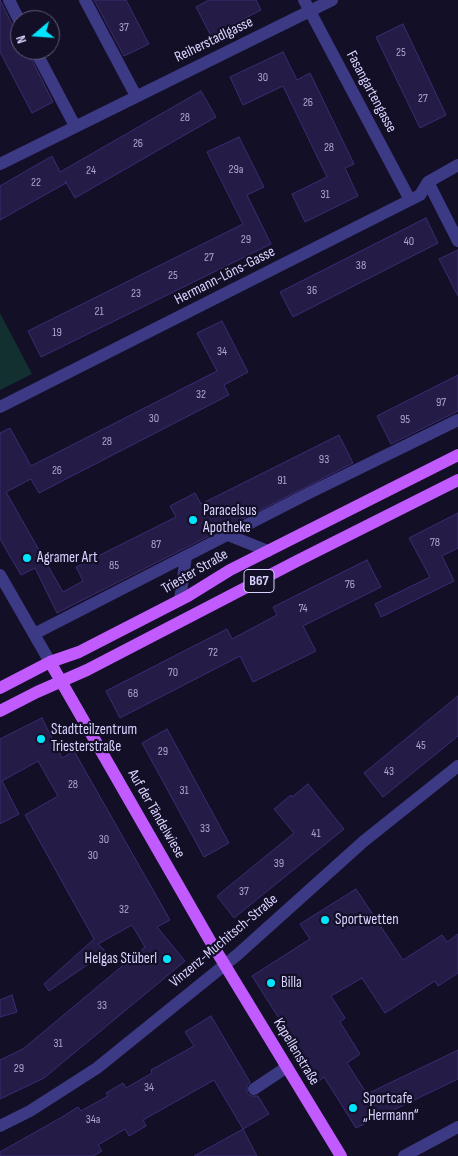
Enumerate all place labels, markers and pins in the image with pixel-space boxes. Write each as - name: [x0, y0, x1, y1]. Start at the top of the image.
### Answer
- place label: Paracelsus Apotheke: [203, 502, 257, 537]
- marker: Paracelsus Apotheke: [187, 514, 199, 526]
- place label: Agramer Art: [37, 549, 98, 567]
- marker: Agramer Art: [21, 552, 33, 564]
- place label: Stadtteilzentrum Triesterstraße: [51, 721, 137, 756]
- marker: Stadtteilzentrum Triesterstraße: [35, 733, 47, 745]
- place label: Sportwetten: [335, 911, 399, 929]
- marker: Sportwetten: [319, 914, 331, 926]
- place label: Helgas Stüberl: [85, 950, 157, 968]
- marker: Helgas Stüberl: [161, 953, 173, 965]
- place label: Billa: [281, 974, 302, 992]
- marker: Billa: [265, 977, 277, 989]
- place label: Sportcafe „Hermann“: [363, 1090, 419, 1125]
- marker: Sportcafe „Hermann“: [347, 1102, 359, 1114]

